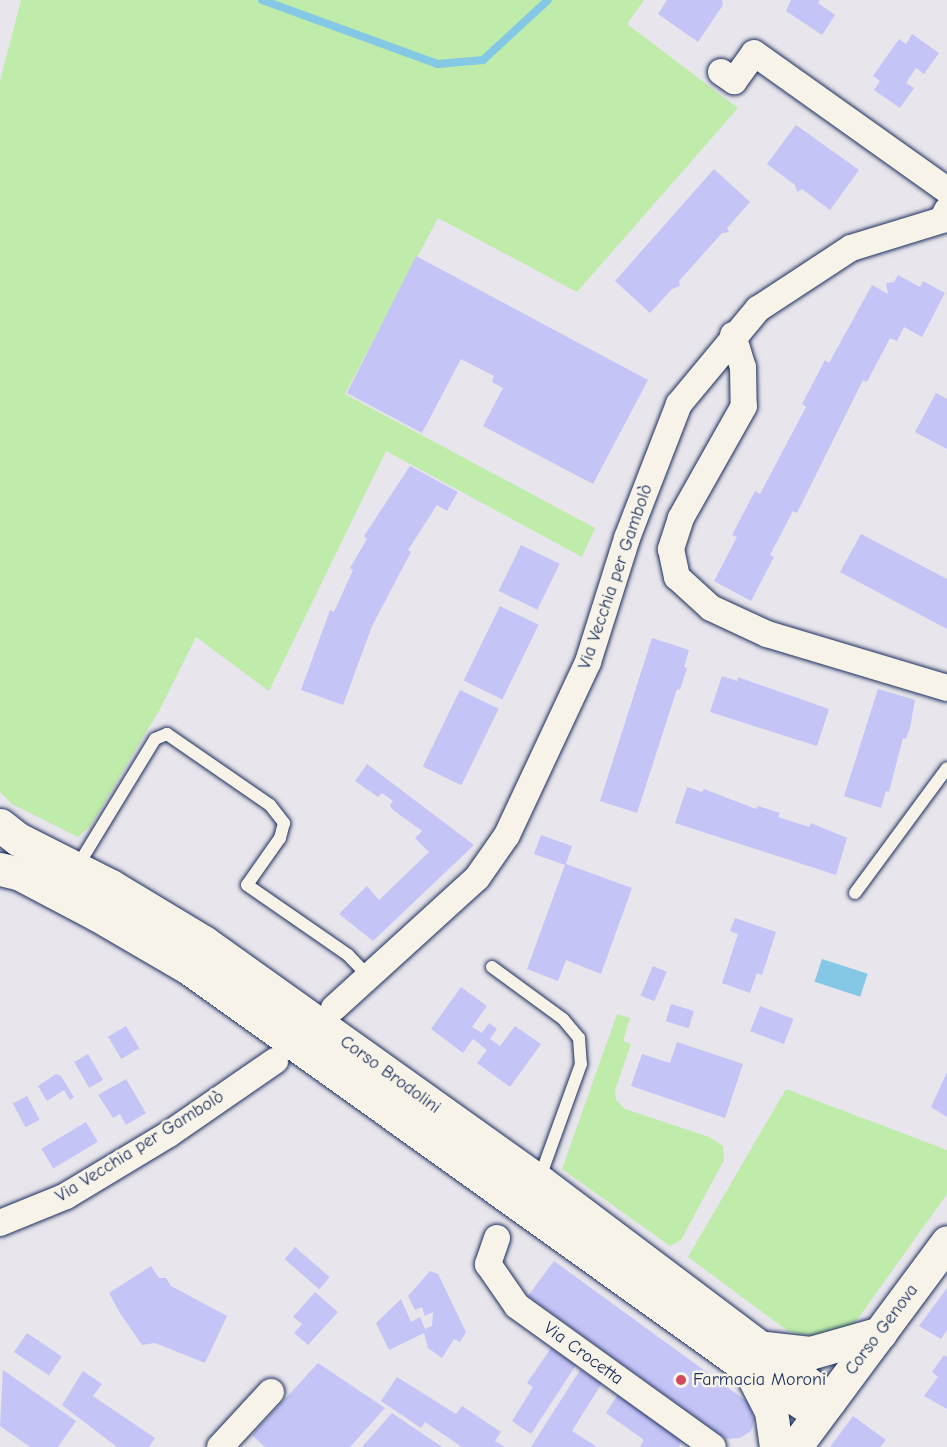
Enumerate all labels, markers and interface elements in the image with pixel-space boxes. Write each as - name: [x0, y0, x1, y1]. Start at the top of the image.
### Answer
- street label: Via Vecchia per Gambolò: [574, 482, 658, 672]
- street label: Corso Brodolini: [335, 1031, 445, 1119]
- street label: Via Vecchia per Gambolò: [52, 1086, 228, 1208]
- street label: Corso Genova: [841, 1280, 923, 1380]
- street label: Via Crocetta: [539, 1318, 627, 1390]
- place label: Farmacia Moroni: [693, 1369, 826, 1391]
- marker: Farmacia Moroni: [674, 1373, 688, 1387]

